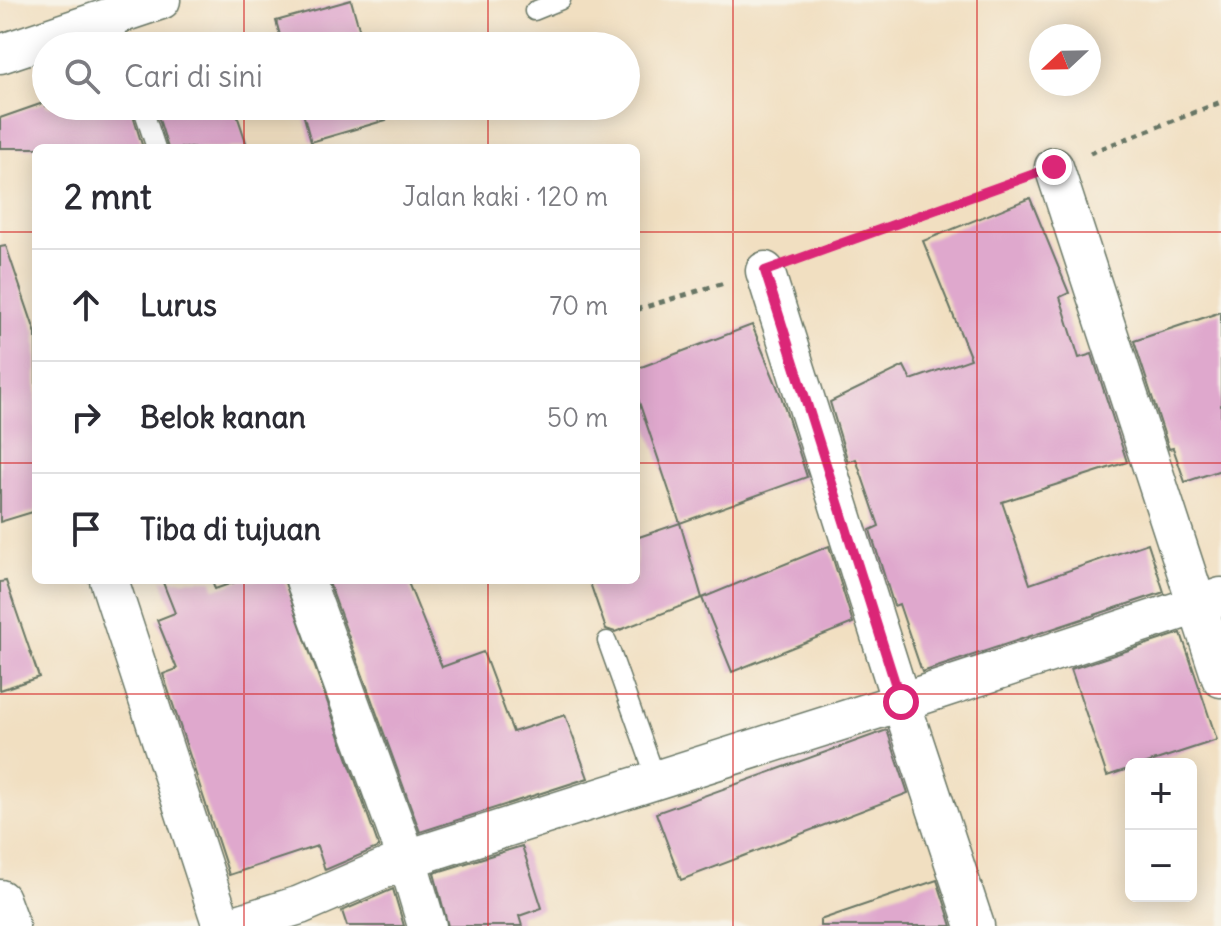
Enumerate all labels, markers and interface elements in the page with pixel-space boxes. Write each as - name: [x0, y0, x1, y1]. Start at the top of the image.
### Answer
- north arrow: [1029, 24, 1101, 96]
- search box: [32, 32, 640, 120]
- icon: search: [60, 54, 104, 98]
- text: Cari di sini: [124, 57, 263, 95]
- route end: [1036, 149, 1072, 185]
- text: 2 mnt: [64, 175, 151, 218]
- text: Jalan kaki · 120 m: [402, 180, 608, 213]
- icon: ahead: [64, 283, 108, 327]
- text: Lurus: [140, 286, 217, 324]
- text: 70 m: [549, 289, 608, 322]
- icon: right: [64, 395, 108, 439]
- text: Belok kanan: [140, 398, 306, 436]
- text: 50 m: [547, 401, 608, 434]
- icon: arrive: [64, 507, 108, 551]
- text: Tiba di tujuan: [140, 510, 321, 548]
- route start: [883, 684, 919, 720]
- map controls: [1125, 758, 1197, 902]
- button: +: [1125, 758, 1197, 830]
- button: −: [1125, 830, 1197, 902]

